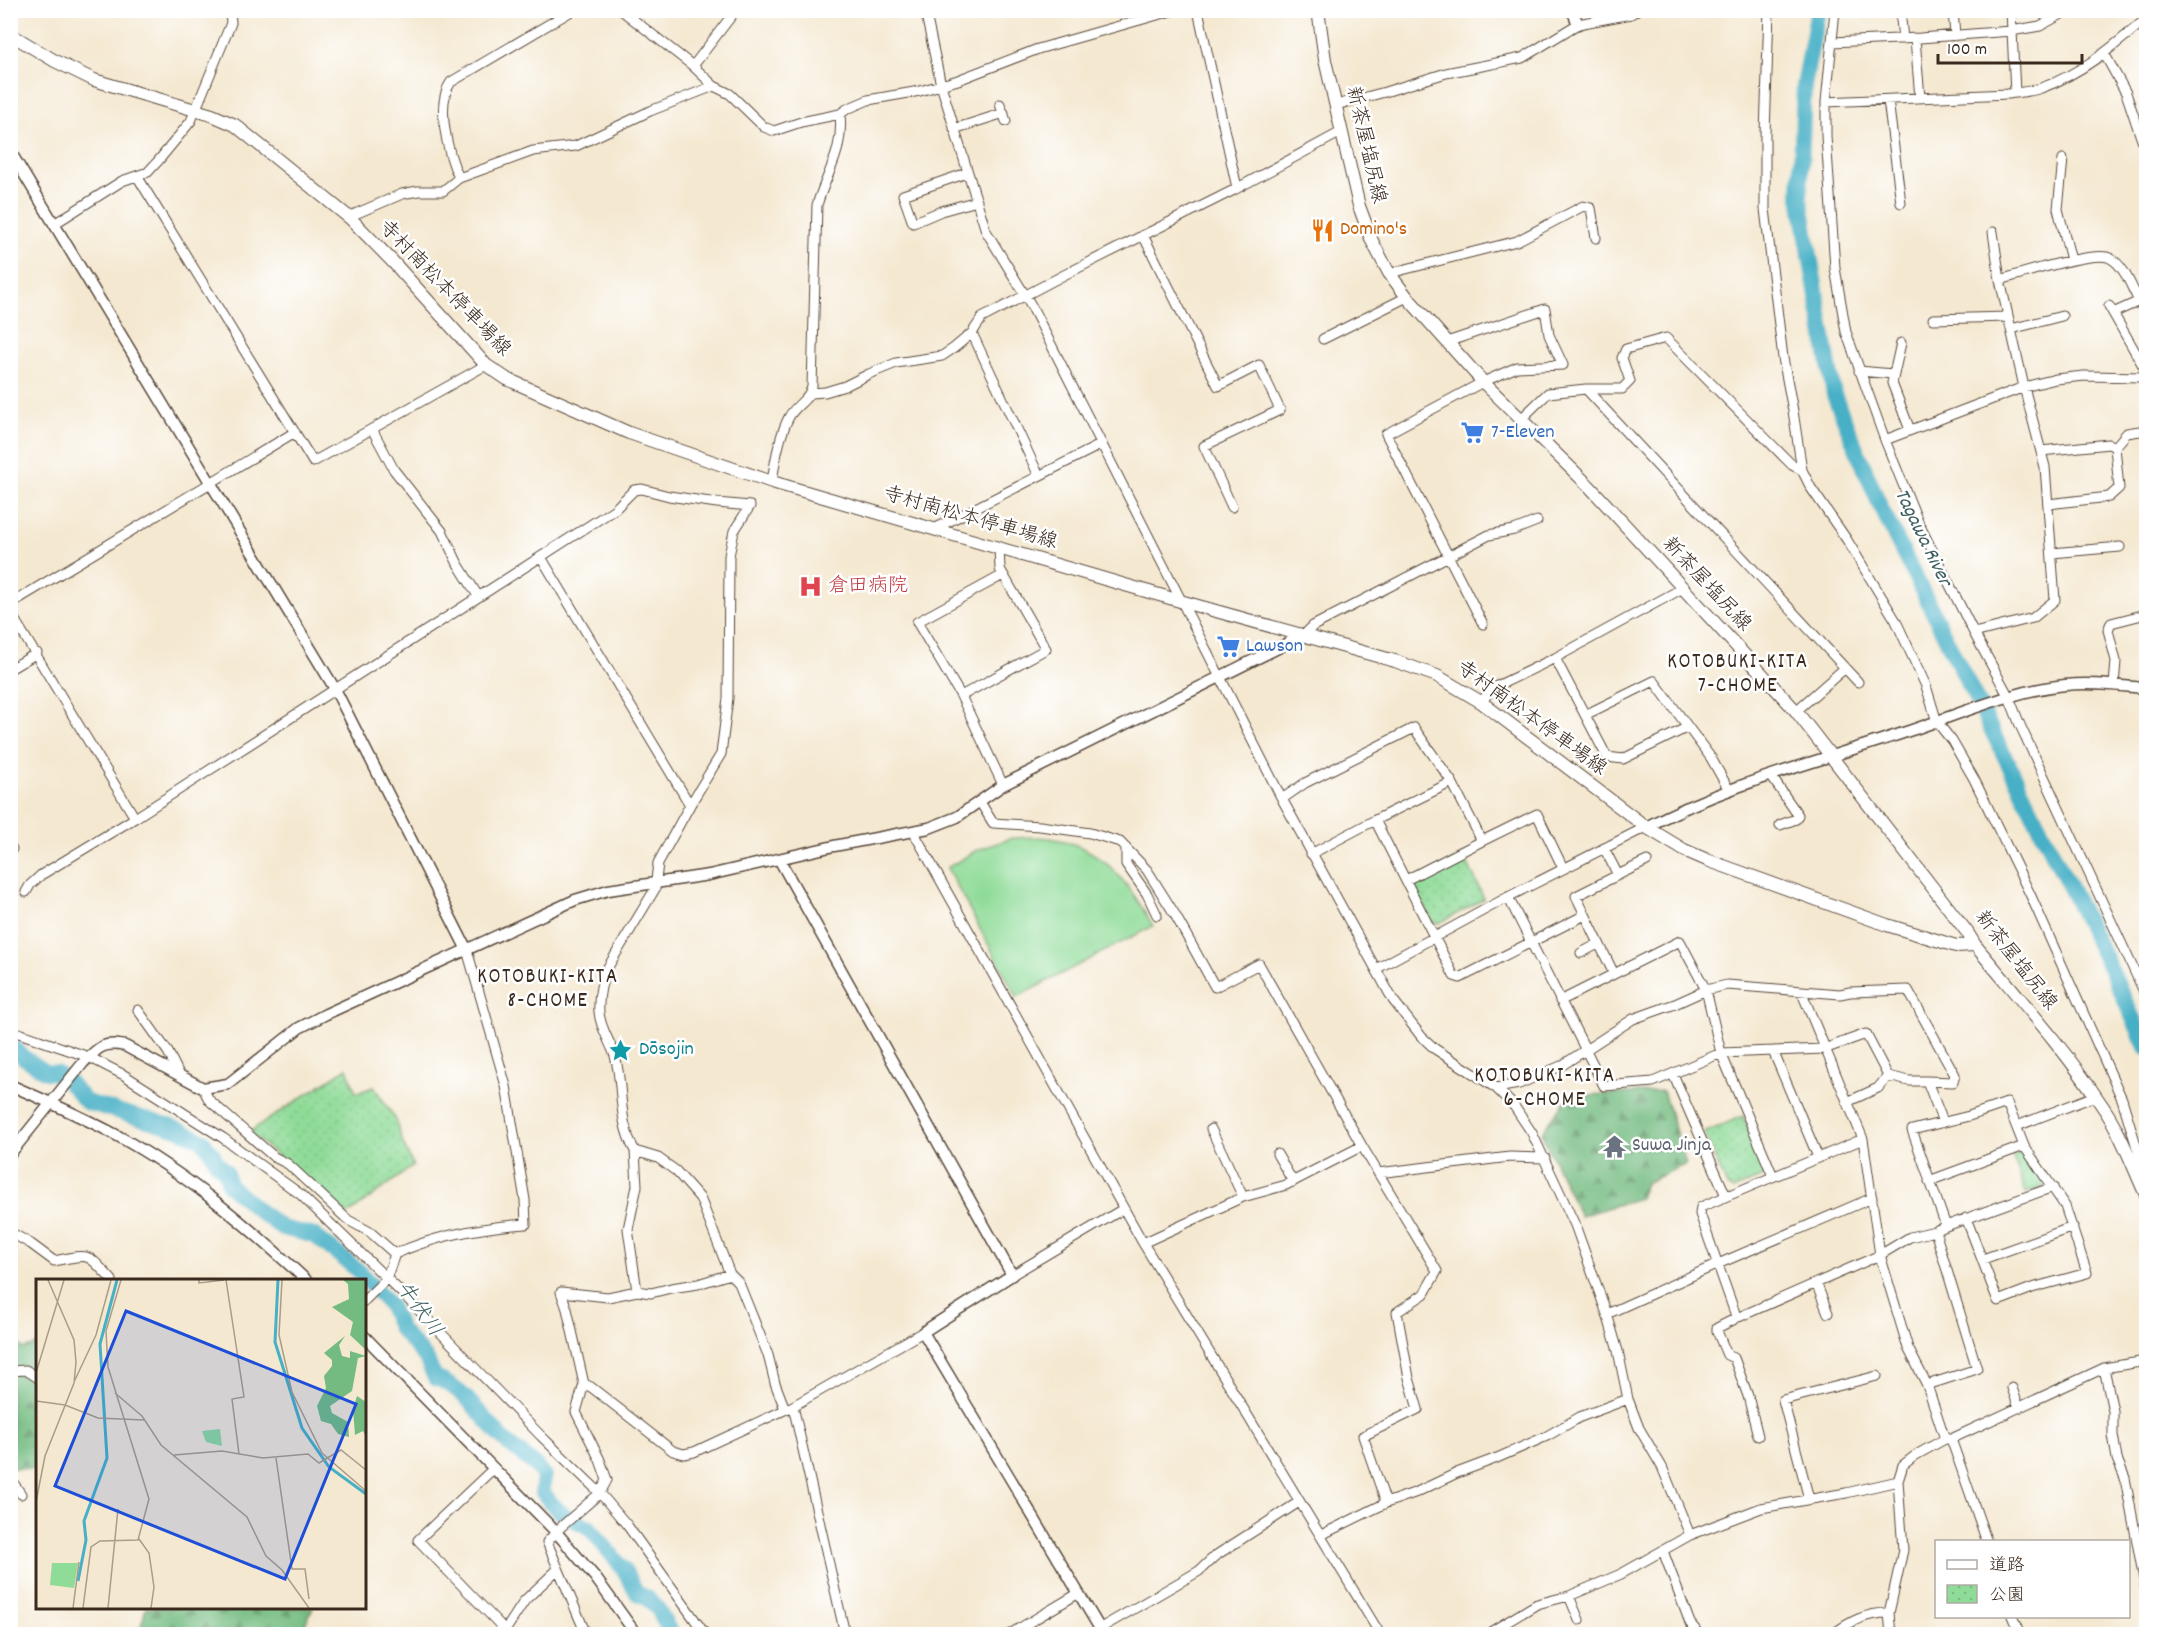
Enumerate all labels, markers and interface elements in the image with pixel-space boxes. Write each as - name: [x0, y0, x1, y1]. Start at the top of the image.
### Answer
- scale bar: [1938, 27, 2082, 65]
- text: 100 m: [1947, 38, 1987, 63]
- street label: 新茶屋塩尻線: [1338, 83, 1392, 207]
- street label: 寺村南松本停車場線: [371, 215, 517, 363]
- place label: Domino's: [1340, 216, 1407, 244]
- restaurant icon: Domino's: [1309, 217, 1335, 243]
- place label: 7-Eleven: [1491, 419, 1555, 447]
- supermarket icon: 7-Eleven: [1460, 420, 1486, 446]
- street label: 寺村南松本停車場線: [880, 481, 1060, 557]
- water label: Tagawa River: [1885, 484, 1960, 594]
- street label: 新茶屋塩尻線: [1655, 532, 1757, 638]
- place label: 倉田病院: [828, 573, 908, 601]
- hospital icon: 倉田病院: [797, 574, 823, 600]
- place label: Lawson: [1246, 633, 1303, 661]
- supermarket icon: Lawson: [1215, 634, 1241, 660]
- district label: KOTOBUKI-KITA 7-CHOME: [1667, 648, 1809, 702]
- street label: 寺村南松本停車場線: [1450, 655, 1612, 783]
- street label: 新茶屋塩尻線: [1967, 905, 2063, 1017]
- district label: KOTOBUKI-KITA 8-CHOME: [477, 963, 619, 1017]
- place label: Dōsojin: [639, 1036, 694, 1064]
- place icon: Dōsojin: [608, 1037, 634, 1063]
- district label: KOTOBUKI-KITA 6-CHOME: [1474, 1062, 1616, 1116]
- place label: Suwa Jinja: [1632, 1132, 1712, 1160]
- temple icon: Suwa Jinja: [1601, 1133, 1627, 1159]
- water label: 牛伏川: [387, 1276, 449, 1344]
- inset map: [36, 1279, 366, 1609]
- legend: [1935, 1540, 2130, 1618]
- text: 道路: [1989, 1554, 2025, 1579]
- text: 公園: [1989, 1584, 2025, 1609]

